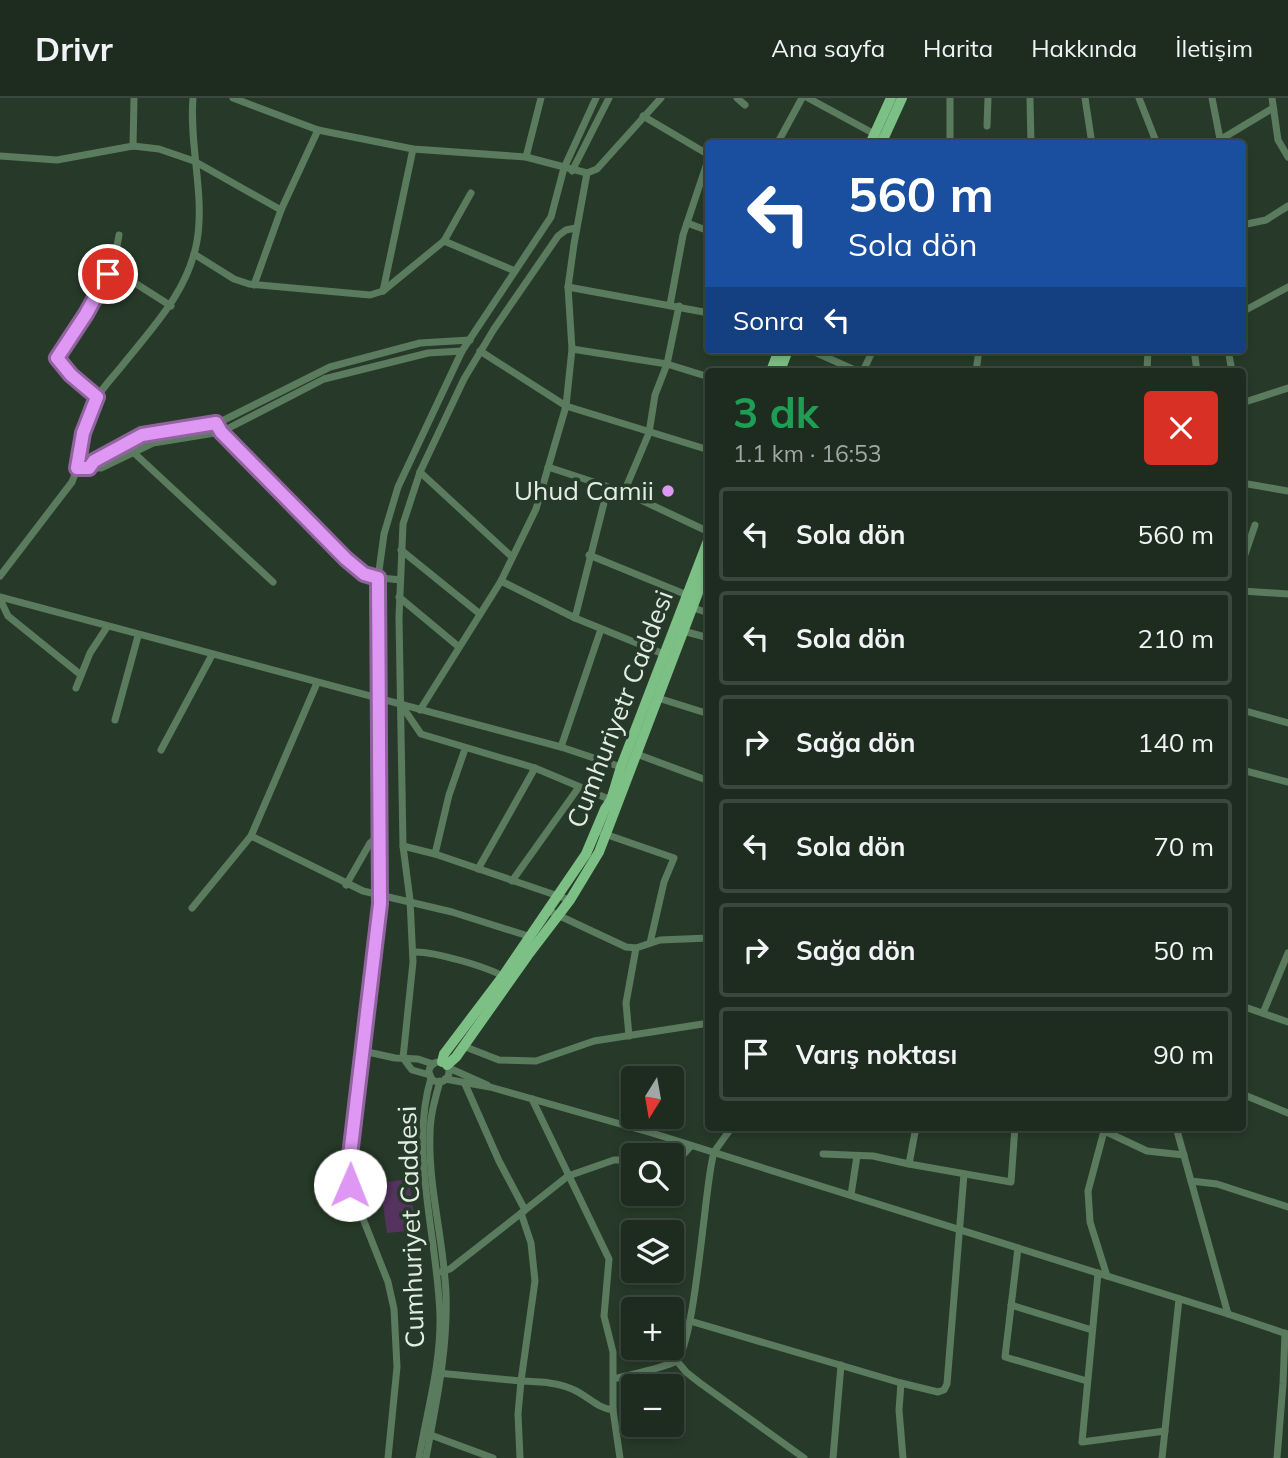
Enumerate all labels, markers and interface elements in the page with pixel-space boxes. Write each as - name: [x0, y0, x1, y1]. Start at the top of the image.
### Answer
- text: Drivr: [35, 28, 113, 69]
- text: Ana sayfa: [771, 33, 885, 63]
- text: Harita: [923, 33, 993, 63]
- text: Hakkında: [1031, 33, 1137, 63]
- text: İletişim: [1175, 33, 1253, 63]
- text: 560 m: [848, 163, 994, 224]
- icon: left: [733, 168, 824, 259]
- text: Sola dön: [848, 224, 978, 264]
- pin: [78, 244, 138, 304]
- icon: arrive: [89, 255, 127, 293]
- icon: left: [818, 301, 856, 339]
- text: Sonra: [733, 304, 804, 337]
- text: 3 dk: [733, 386, 819, 439]
- button: close: [1144, 391, 1218, 465]
- text: 1.1 km · 16:53: [733, 439, 882, 468]
- place label: Uhud Camii: [514, 474, 654, 507]
- marker: Uhud Camii: [660, 483, 676, 499]
- icon: left: [737, 515, 775, 553]
- text: Sola dön: [796, 518, 905, 551]
- text: 560 m: [1138, 518, 1214, 551]
- street label: Cumhuriyetr Caddesi: [559, 585, 680, 832]
- icon: left: [737, 619, 775, 657]
- text: Sola dön: [796, 622, 905, 655]
- text: 210 m: [1138, 622, 1214, 655]
- icon: right: [737, 723, 775, 761]
- text: Sağa dön: [796, 726, 916, 759]
- text: 140 m: [1138, 726, 1214, 759]
- icon: left: [737, 827, 775, 865]
- text: Sola dön: [796, 830, 905, 863]
- text: 70 m: [1153, 830, 1214, 863]
- icon: right: [737, 931, 775, 969]
- text: Sağa dön: [796, 934, 916, 967]
- text: 50 m: [1153, 934, 1214, 967]
- icon: arrive: [737, 1035, 775, 1073]
- text: Varış noktası: [796, 1038, 957, 1071]
- text: 90 m: [1153, 1038, 1214, 1071]
- north arrow: [621, 1066, 684, 1129]
- map controls: [621, 1066, 684, 1437]
- street label: Cumhuriyet Caddesi: [390, 1105, 431, 1349]
- button: search: [621, 1143, 684, 1206]
- position arrow: [313, 1148, 387, 1222]
- button: layers: [621, 1220, 684, 1283]
- button: +: [621, 1297, 684, 1360]
- button: −: [621, 1374, 684, 1437]

